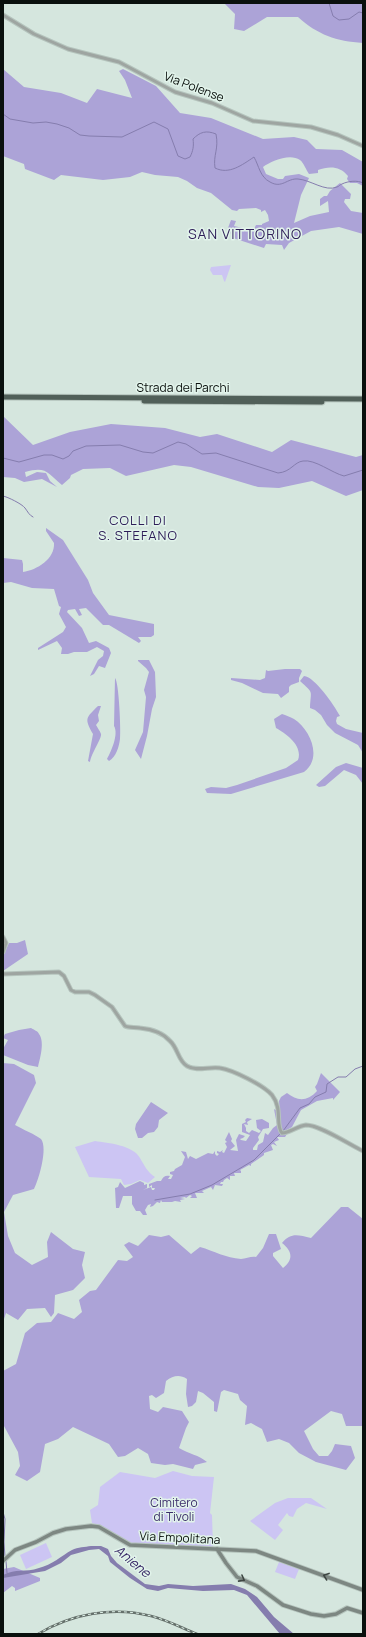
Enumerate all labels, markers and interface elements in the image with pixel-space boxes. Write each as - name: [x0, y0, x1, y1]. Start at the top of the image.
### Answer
- street label: Via Polense: [162, 67, 227, 106]
- district label: SAN VITTORINO: [188, 224, 302, 243]
- street label: Strada dei Parchi: [137, 379, 229, 396]
- district label: COLLI DI S. STEFANO: [98, 511, 178, 544]
- park label: Cimitero di Tivoli: [150, 1494, 198, 1525]
- street label: Via Empolitana: [139, 1527, 221, 1548]
- water label: Aniene: [111, 1541, 156, 1582]
- one-way arrow: [323, 1573, 330, 1581]
- one-way arrow: [238, 1574, 245, 1581]

